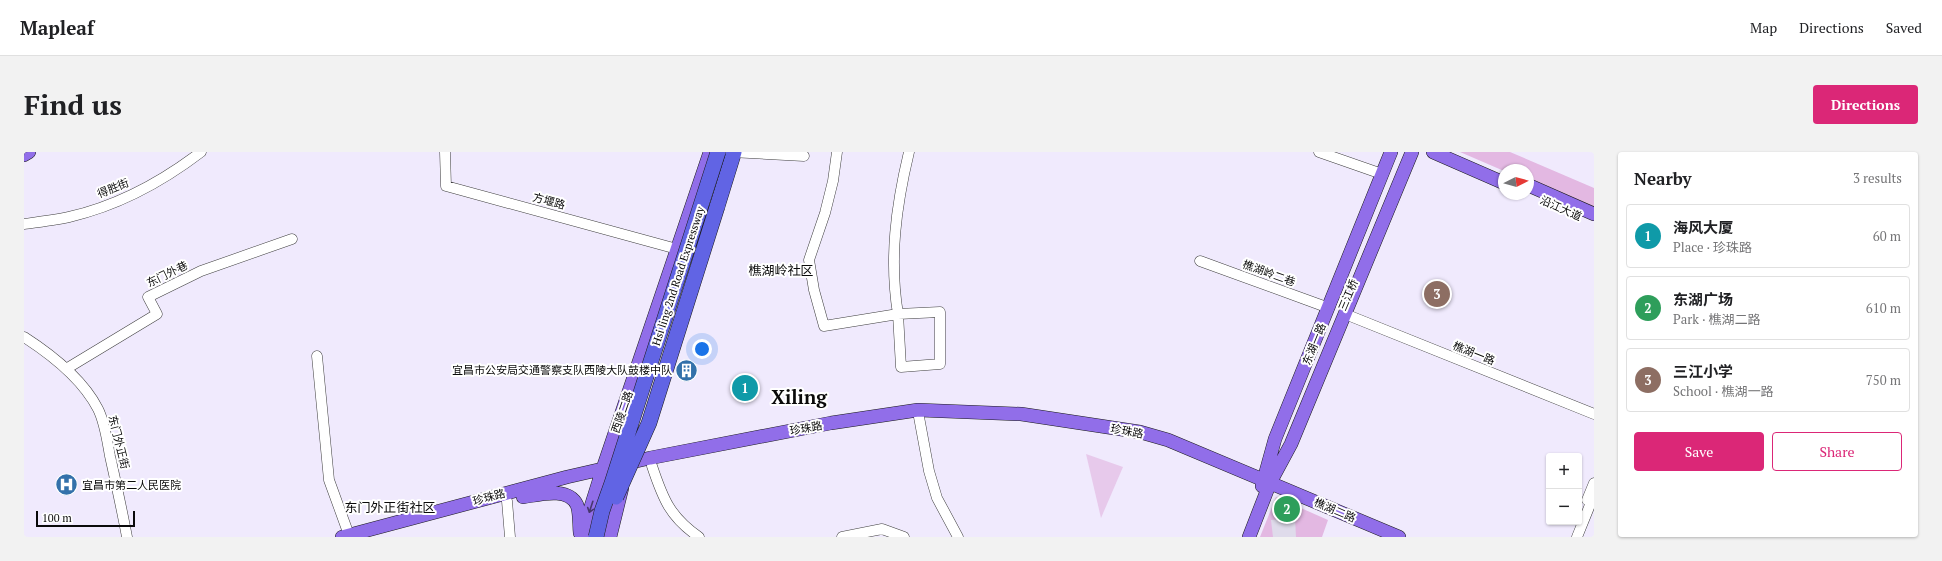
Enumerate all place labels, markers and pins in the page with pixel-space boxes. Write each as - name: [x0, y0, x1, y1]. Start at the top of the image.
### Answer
- pin: 3: [1424, 279, 1450, 309]
- building icon: 宜昌市公安局交通警察支队西陵大队鼓楼中队: [674, 357, 700, 383]
- place label: 宜昌市公安局交通警察支队西陵大队鼓楼中队: [452, 363, 672, 377]
- pin: 1: [732, 373, 758, 403]
- hospital icon: 宜昌市第二人民医院: [53, 472, 79, 498]
- place label: 宜昌市第二人民医院: [82, 478, 181, 492]
- pin: 2: [1274, 494, 1300, 524]

